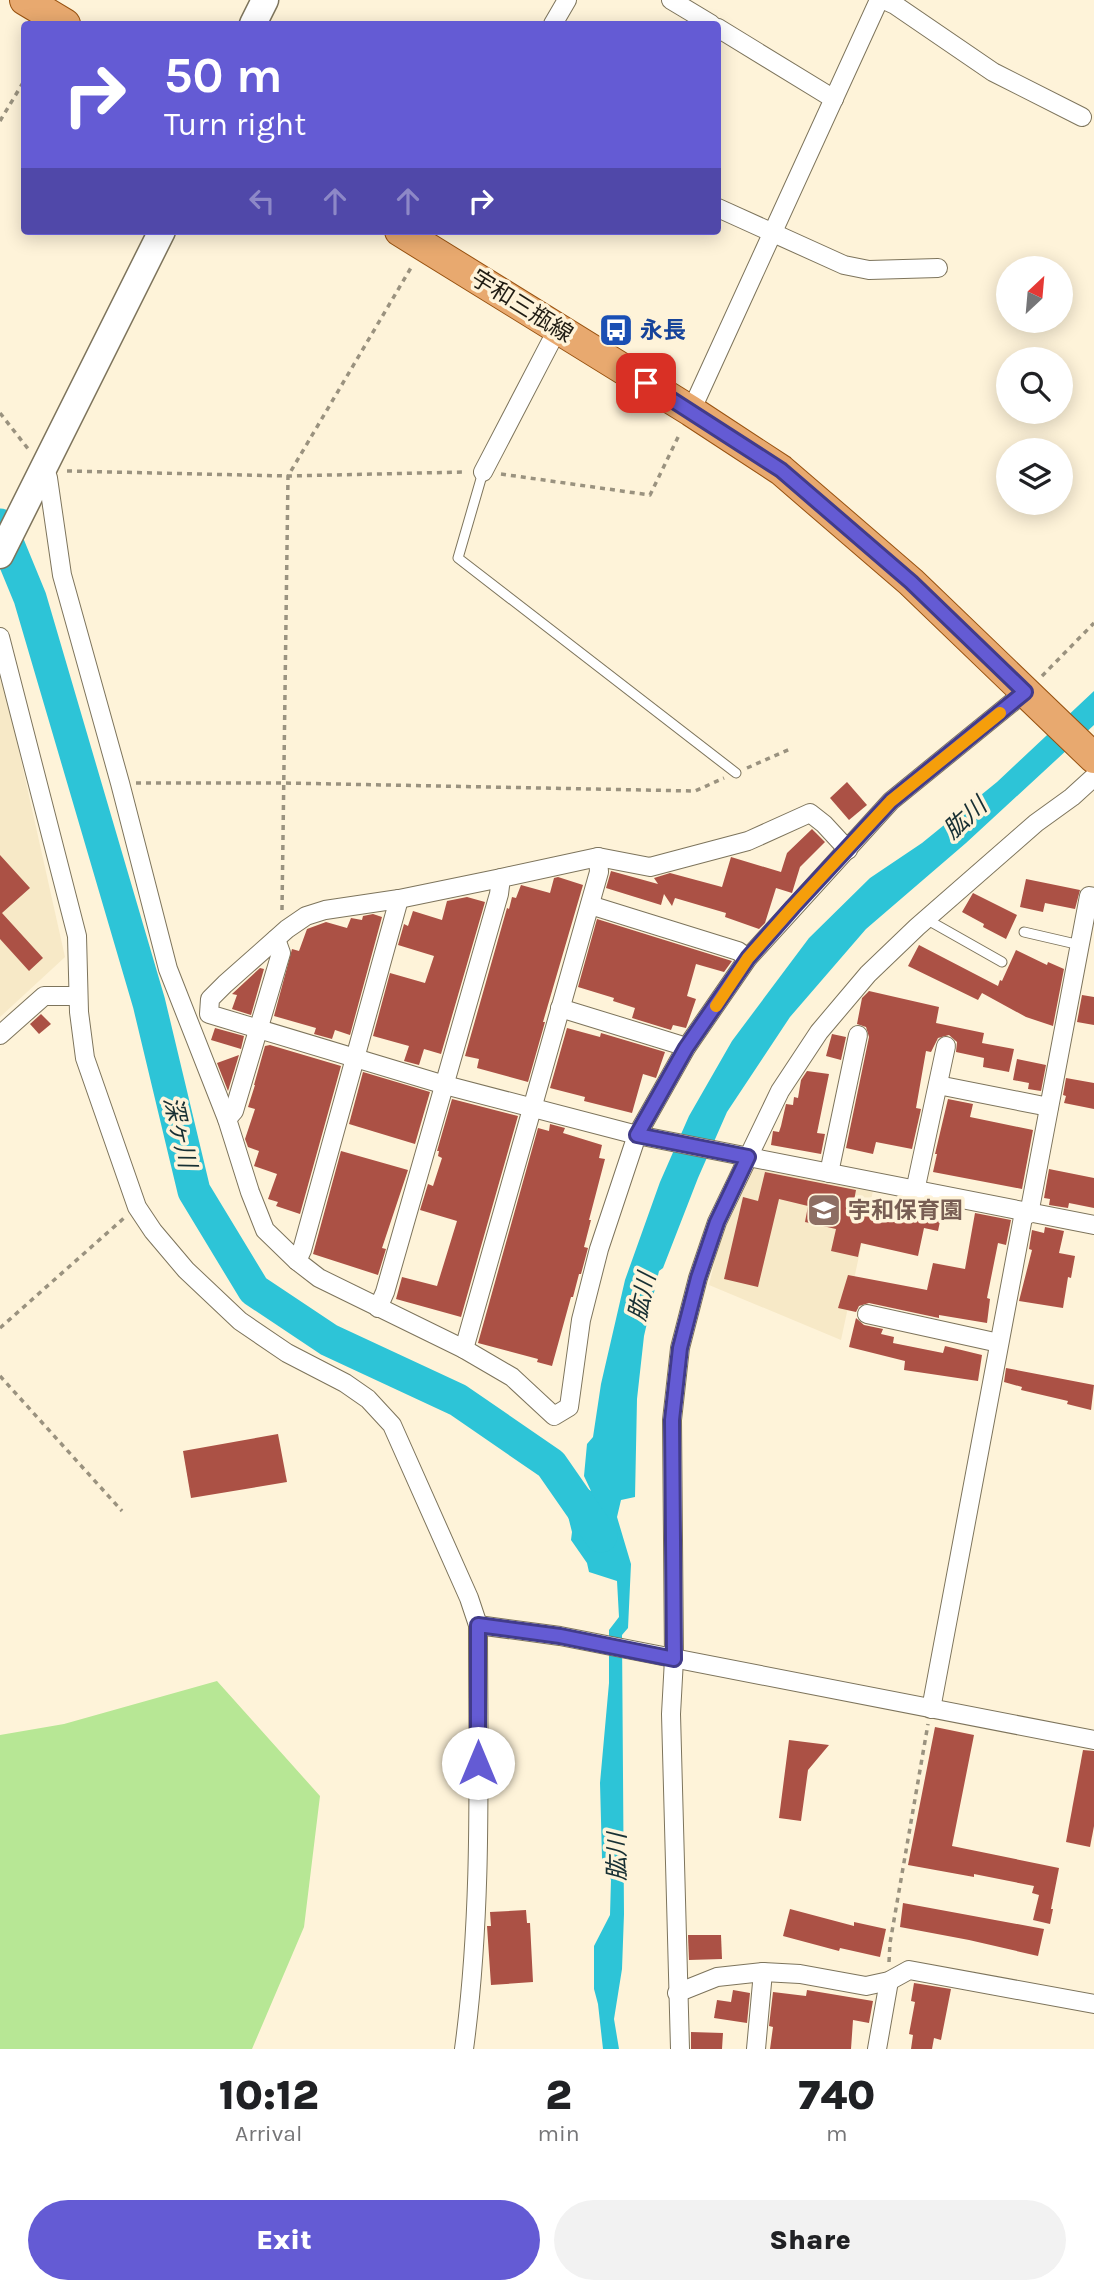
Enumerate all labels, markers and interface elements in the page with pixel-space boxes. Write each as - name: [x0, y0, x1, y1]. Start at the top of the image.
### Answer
- text: 50 m: [164, 47, 282, 104]
- icon: right: [49, 49, 140, 140]
- text: Turn right: [164, 106, 306, 143]
- icon: left: [243, 182, 281, 220]
- icon: ahead: [316, 182, 354, 220]
- icon: ahead: [389, 182, 427, 220]
- icon: right: [462, 182, 500, 220]
- north arrow: [996, 256, 1073, 332]
- map controls: [996, 256, 1073, 515]
- street label: 宇和三瓶線: [466, 264, 578, 348]
- bus stop icon: 永長: [597, 311, 635, 349]
- place label: 永長: [640, 317, 686, 344]
- button: search: [996, 347, 1073, 424]
- pin: [616, 353, 676, 413]
- icon: arrive: [627, 364, 665, 402]
- button: layers: [996, 438, 1073, 515]
- water label: 肱川: [938, 790, 994, 844]
- water label: 深ヶ川: [158, 1094, 202, 1173]
- school or university icon: 宇和保育園: [805, 1191, 843, 1229]
- place label: 宇和保育園: [848, 1197, 963, 1224]
- water label: 肱川: [623, 1268, 662, 1324]
- position arrow: [441, 1726, 515, 1800]
- water label: 肱川: [603, 1830, 631, 1881]
- text: 10:12: [219, 2070, 319, 2120]
- text: 2: [545, 2070, 572, 2120]
- text: 740: [798, 2070, 875, 2120]
- text: Arrival: [235, 2120, 302, 2147]
- text: min: [537, 2120, 580, 2147]
- text: m: [826, 2120, 848, 2147]
- button: Exit: [28, 2200, 540, 2280]
- button: Share: [554, 2200, 1066, 2280]

